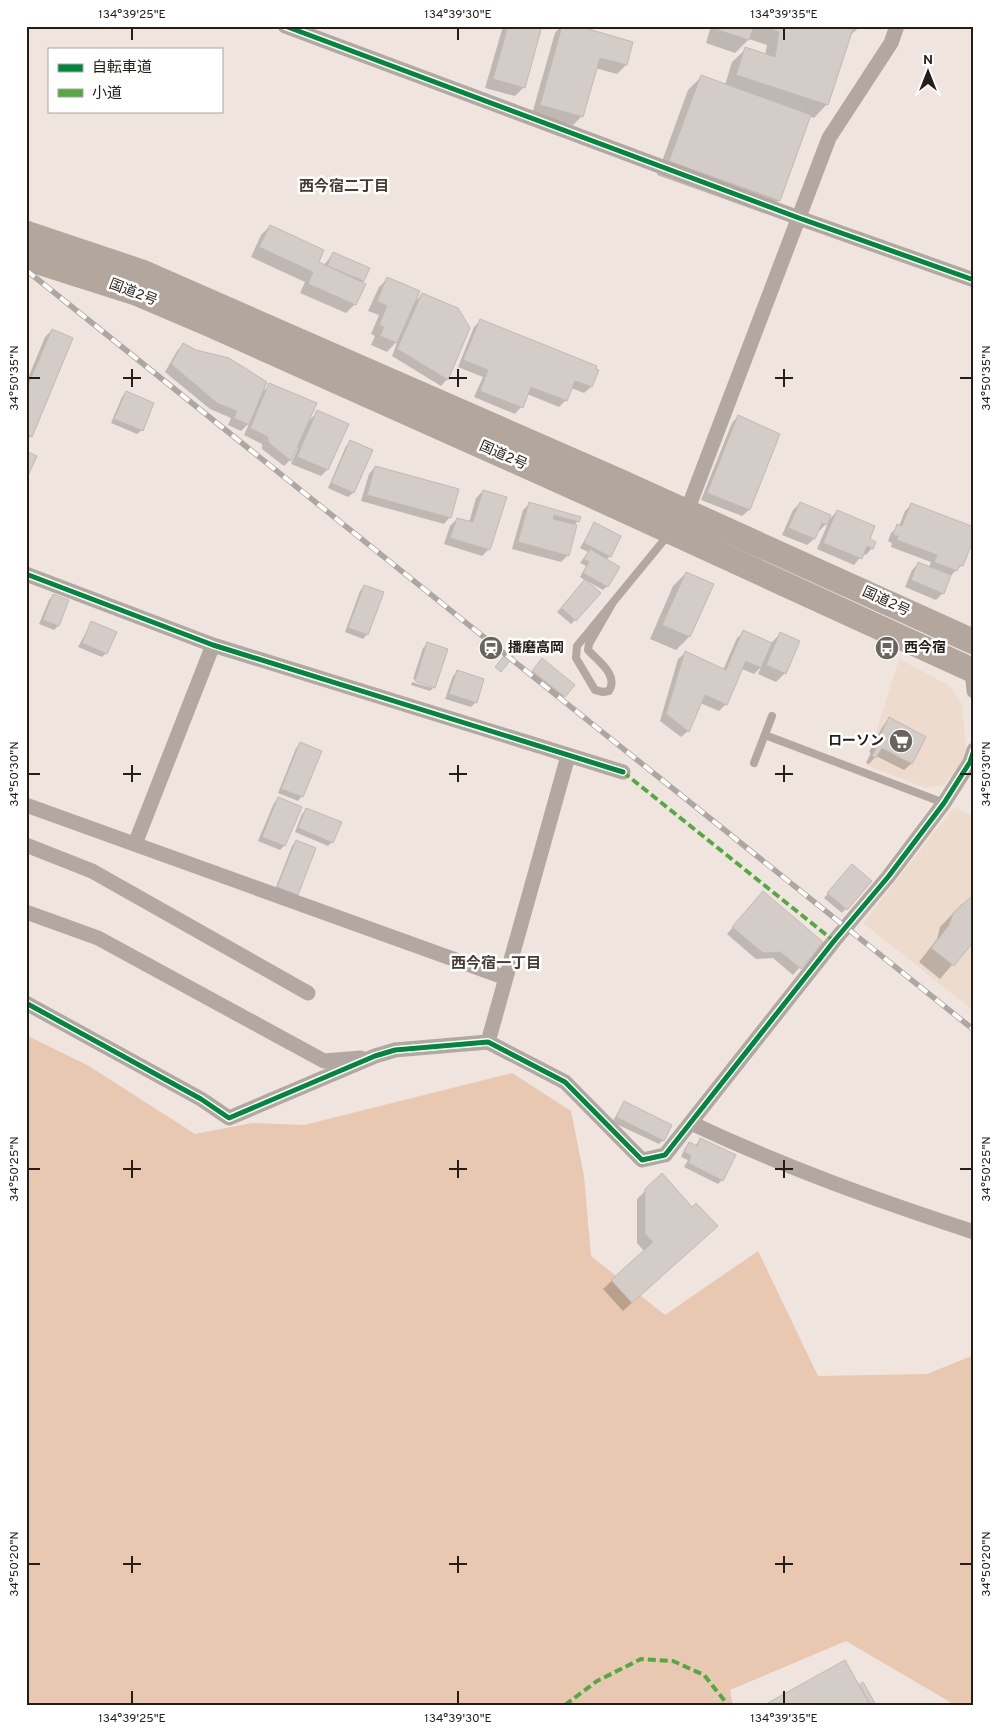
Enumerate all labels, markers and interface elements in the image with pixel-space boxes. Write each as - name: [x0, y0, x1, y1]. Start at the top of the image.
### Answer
- text: 134°39'25"E: [98, 7, 166, 23]
- text: 134°39'30"E: [424, 7, 492, 23]
- text: 134°39'35"E: [750, 7, 818, 23]
- legend: [48, 48, 222, 112]
- north arrow: [902, 48, 952, 98]
- text: N: [923, 52, 933, 69]
- text: 自転車道: [92, 59, 152, 78]
- text: 小道: [92, 85, 122, 104]
- district label: 西今宿二丁目: [299, 178, 389, 197]
- street label: 国道2号: [106, 276, 160, 310]
- text: 34°50'35"N: [7, 345, 23, 411]
- text: 34°50'35"N: [979, 345, 995, 411]
- street label: 国道2号: [476, 438, 530, 474]
- street label: 国道2号: [859, 584, 913, 620]
- station icon: 播磨高岡: [478, 635, 504, 661]
- bus stop icon: 西今宿: [874, 635, 900, 661]
- place label: 播磨高岡: [508, 640, 564, 657]
- place label: 西今宿: [904, 640, 946, 657]
- supermarket icon: ローソン: [888, 728, 914, 754]
- place label: ローソン: [828, 733, 884, 750]
- text: 34°50'30"N: [7, 741, 23, 807]
- text: 34°50'30"N: [979, 741, 995, 807]
- district label: 西今宿一丁目: [451, 955, 541, 974]
- text: 34°50'25"N: [7, 1136, 23, 1202]
- text: 34°50'25"N: [979, 1136, 995, 1202]
- text: 34°50'20"N: [7, 1531, 23, 1597]
- text: 34°50'20"N: [979, 1531, 995, 1597]
- text: 134°39'25"E: [98, 1711, 166, 1727]
- text: 134°39'30"E: [424, 1711, 492, 1727]
- text: 134°39'35"E: [750, 1711, 818, 1727]

